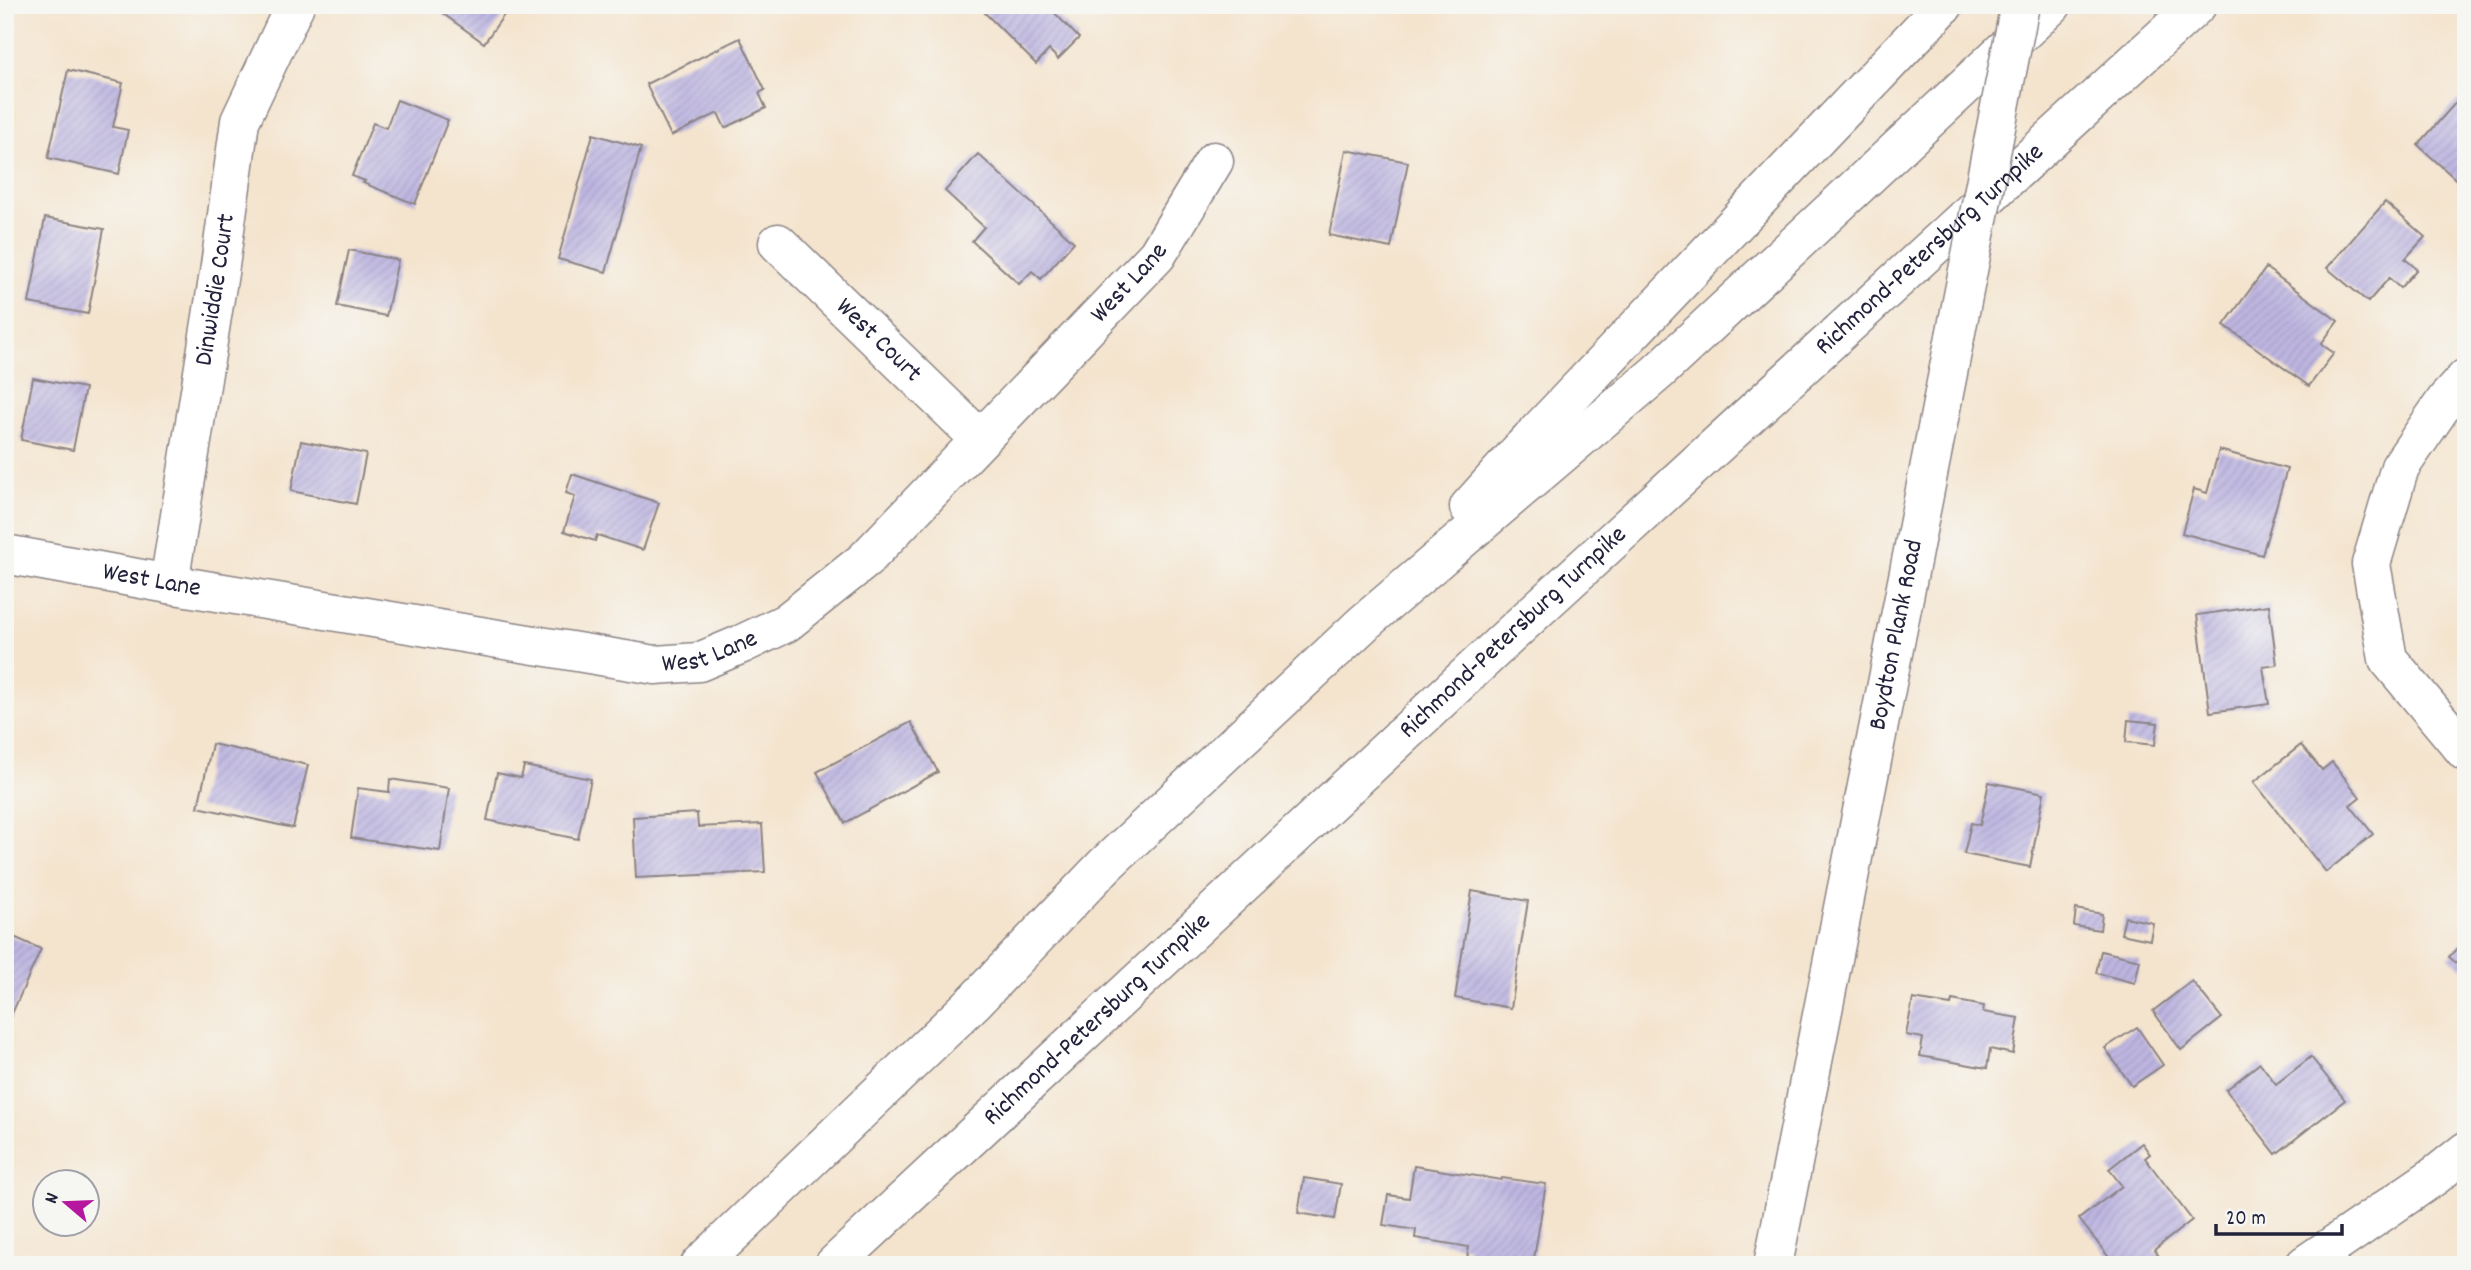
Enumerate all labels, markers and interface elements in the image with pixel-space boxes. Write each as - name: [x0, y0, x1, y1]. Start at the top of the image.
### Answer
- street label: Richmond-Petersburg Turnpike: [1807, 135, 2053, 364]
- street label: Dinwiddie Court: [186, 211, 246, 368]
- street label: West Lane: [1082, 236, 1178, 332]
- street label: West Court: [827, 290, 930, 392]
- street label: Richmond-Petersburg Turnpike: [1391, 518, 1635, 748]
- street label: Boydton Plank Road: [1860, 537, 1933, 733]
- street label: West Lane: [99, 554, 204, 607]
- street label: West Lane: [661, 621, 764, 683]
- street label: Richmond-Petersburg Turnpike: [975, 904, 1219, 1135]
- north arrow: [32, 1168, 102, 1238]
- text: N: [39, 1190, 68, 1207]
- scale bar: [2216, 1193, 2342, 1237]
- text: 20 m: [2226, 1205, 2266, 1235]

